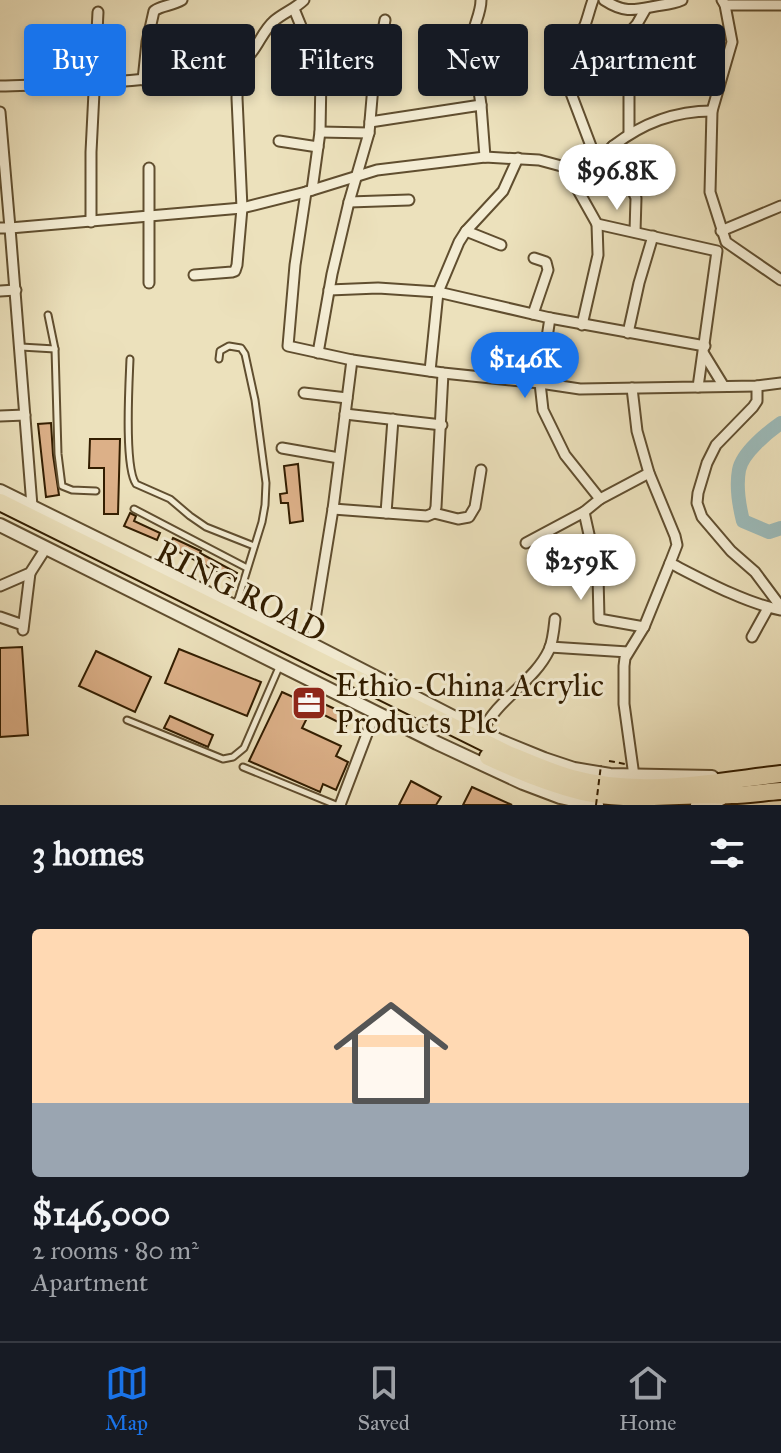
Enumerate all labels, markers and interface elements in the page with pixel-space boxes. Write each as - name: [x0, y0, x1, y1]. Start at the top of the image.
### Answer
- chip: Buy: [24, 24, 126, 96]
- chip: Rent: [142, 24, 255, 96]
- chip: Filters: [271, 24, 402, 96]
- chip: New: [418, 24, 528, 96]
- chip: Apartment: [544, 24, 725, 96]
- pin: $96.8K: [552, 144, 682, 212]
- text: $96.8K: [577, 154, 657, 186]
- pin: $146K: [469, 332, 581, 400]
- text: $146K: [489, 342, 561, 374]
- street label: RING ROAD: [149, 532, 332, 651]
- pin: $259K: [525, 534, 637, 602]
- text: $259K: [545, 544, 617, 576]
- place label: Ethio-China Acrylic Products Plc: [335, 666, 604, 742]
- office icon: Ethio-China Acrylic Products Plc: [290, 684, 328, 722]
- icon: filters: [705, 831, 749, 875]
- text: 3 homes: [32, 833, 144, 874]
- icon: home: [319, 981, 463, 1125]
- text: $146,000: [32, 1193, 170, 1234]
- text: 2 rooms · 80 m²: [32, 1234, 199, 1266]
- text: Apartment: [32, 1266, 148, 1298]
- tab: Map: [105, 1361, 149, 1436]
- tab: Saved: [358, 1361, 410, 1436]
- tab: Home: [619, 1361, 676, 1436]

